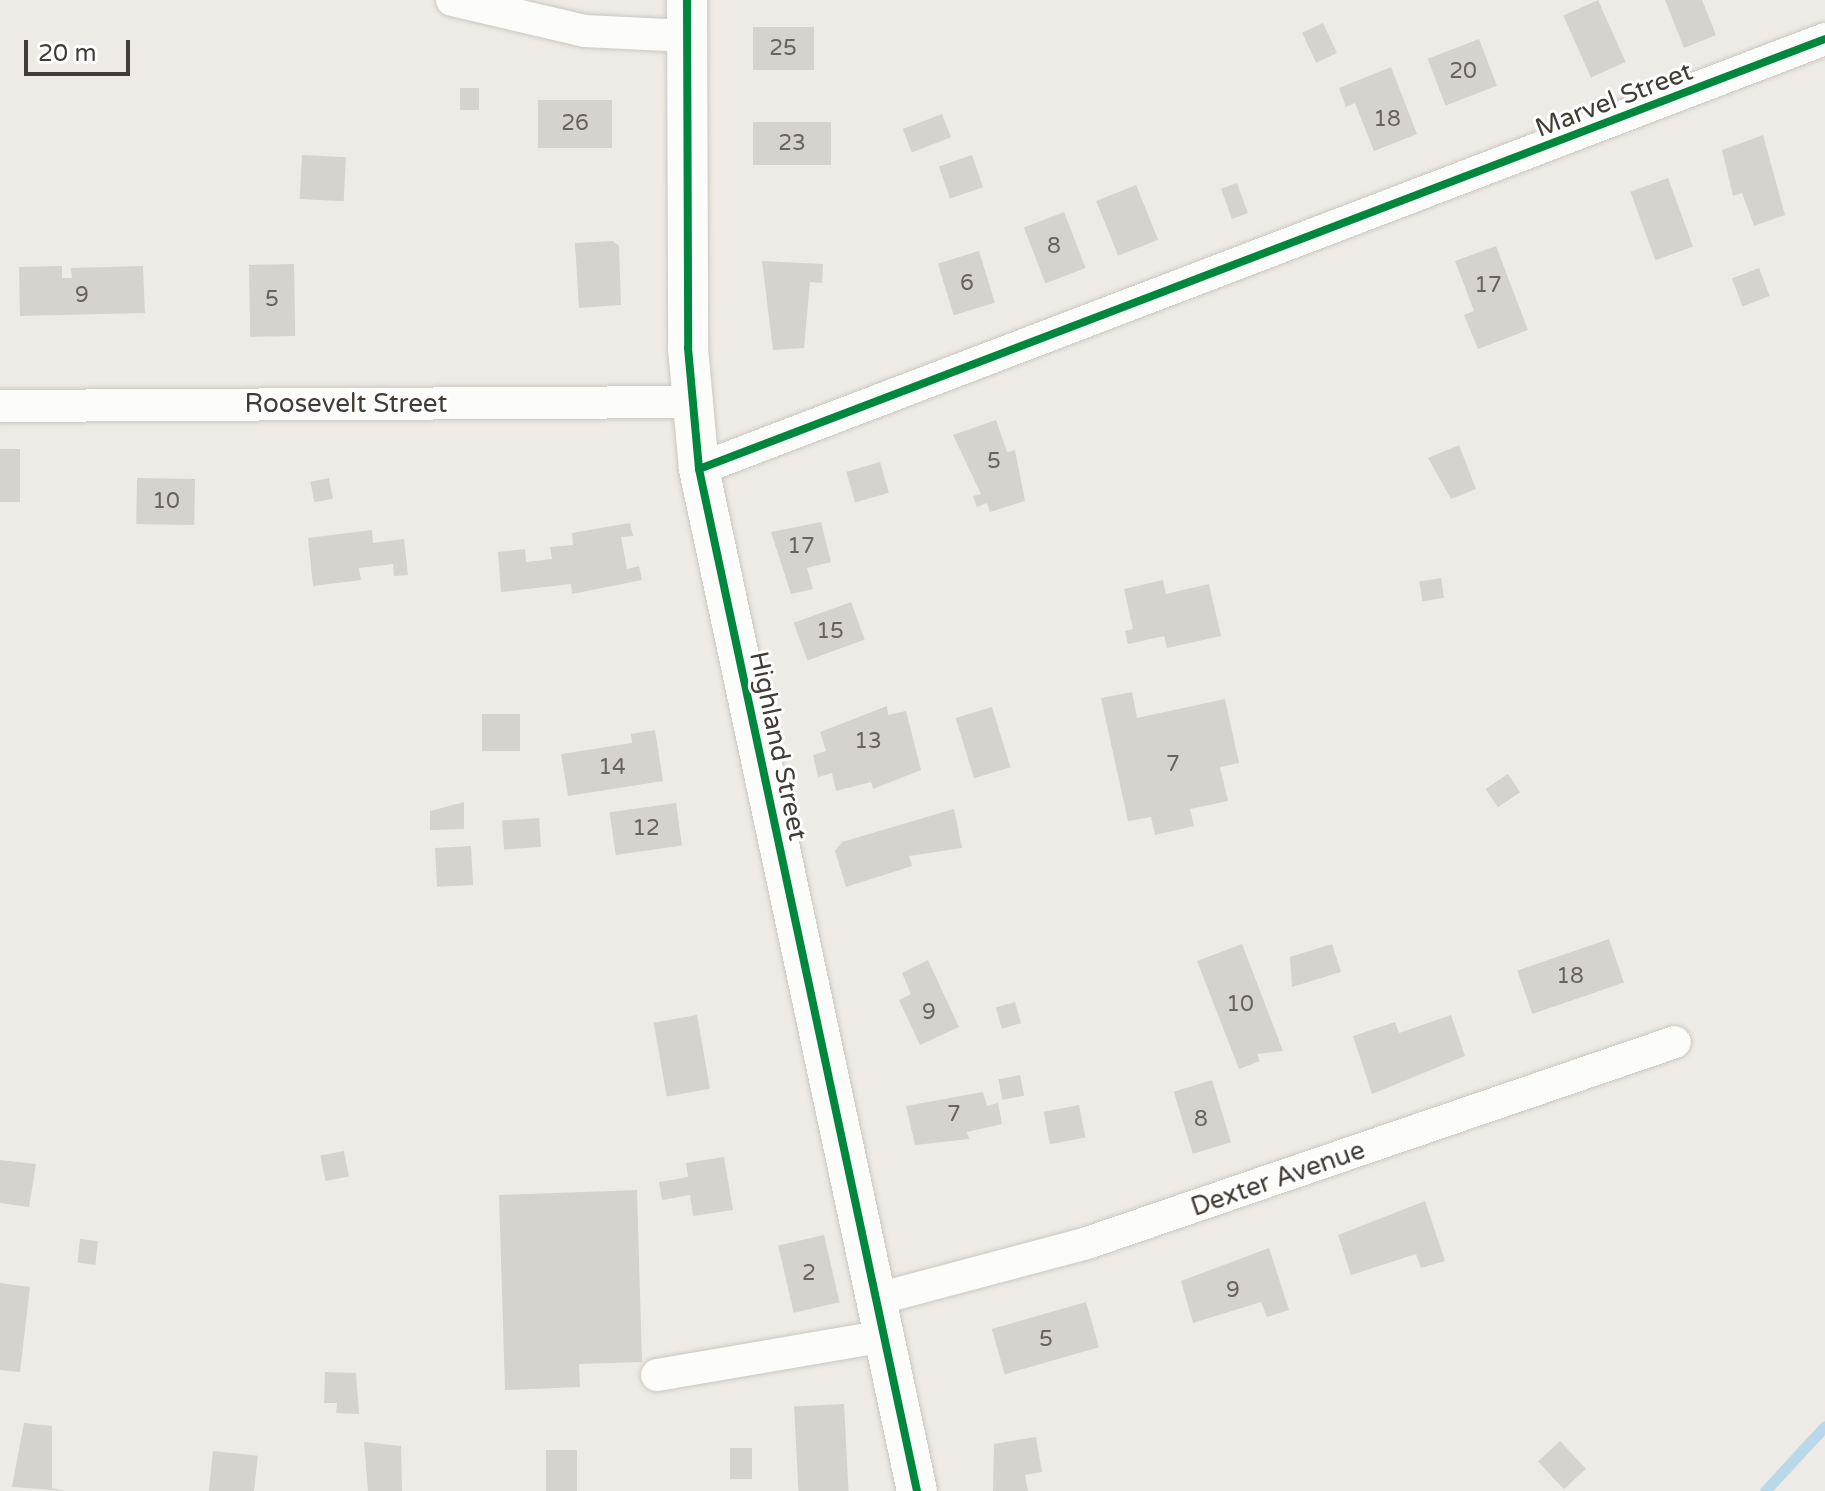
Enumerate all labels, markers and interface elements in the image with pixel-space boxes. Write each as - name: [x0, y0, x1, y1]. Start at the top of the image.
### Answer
- scale bar: [28, 24, 134, 74]
- house number: 25: [769, 36, 797, 62]
- text: 20 m: [38, 39, 96, 68]
- street label: Marvel Street: [1531, 56, 1697, 144]
- house number: 20: [1449, 59, 1477, 85]
- house number: 18: [1373, 107, 1401, 133]
- house number: 26: [561, 111, 589, 137]
- house number: 23: [778, 131, 806, 157]
- house number: 8: [1047, 234, 1061, 260]
- house number: 6: [960, 271, 974, 297]
- house number: 17: [1474, 273, 1502, 299]
- house number: 9: [75, 283, 89, 309]
- house number: 5: [265, 287, 279, 313]
- street label: Roosevelt Street: [245, 388, 447, 420]
- house number: 5: [987, 449, 1001, 475]
- house number: 10: [152, 489, 180, 515]
- house number: 17: [787, 534, 815, 560]
- house number: 15: [816, 619, 844, 645]
- street label: Highland Street: [743, 649, 813, 843]
- house number: 13: [854, 729, 882, 755]
- house number: 7: [1166, 752, 1180, 778]
- house number: 14: [598, 755, 626, 781]
- house number: 12: [632, 816, 660, 842]
- house number: 18: [1556, 964, 1584, 990]
- house number: 10: [1226, 992, 1254, 1018]
- house number: 9: [922, 1000, 936, 1026]
- house number: 7: [947, 1102, 961, 1128]
- house number: 8: [1194, 1107, 1208, 1133]
- street label: Dexter Avenue: [1187, 1135, 1369, 1223]
- house number: 2: [802, 1261, 816, 1287]
- house number: 9: [1226, 1278, 1240, 1304]
- house number: 5: [1039, 1327, 1053, 1353]

